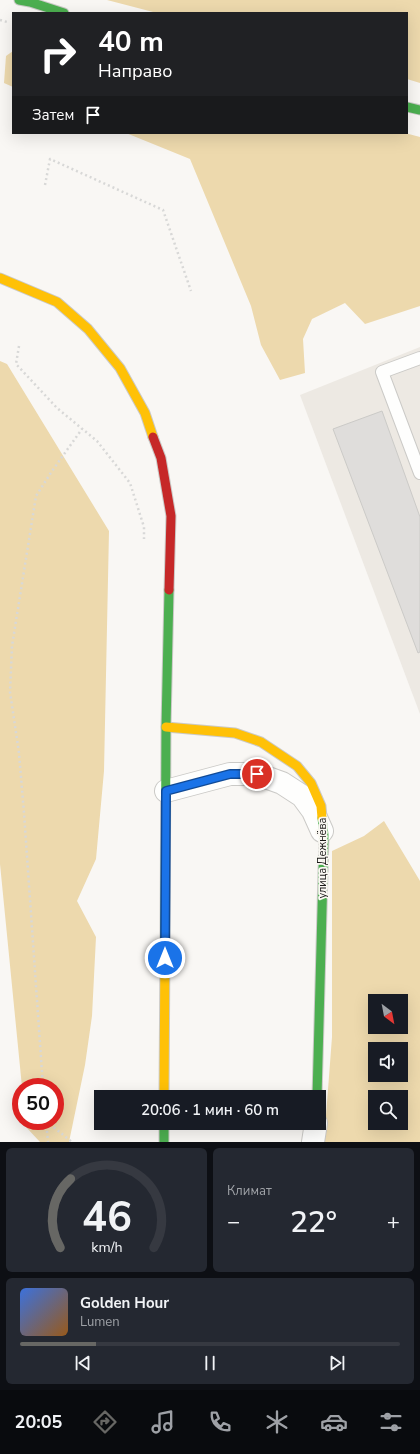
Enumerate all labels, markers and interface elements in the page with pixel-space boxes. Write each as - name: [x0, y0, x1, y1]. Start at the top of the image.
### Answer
- text: 40 m: [98, 23, 164, 61]
- icon: right: [32, 28, 84, 80]
- text: Направо: [98, 59, 172, 83]
- icon: arrive: [82, 104, 104, 126]
- text: Затем: [32, 105, 74, 125]
- pin: [240, 757, 274, 791]
- icon: arrive: [246, 763, 268, 785]
- street label: улица Дежнёва: [315, 817, 330, 899]
- position arrow: [144, 937, 186, 979]
- north arrow: [368, 994, 408, 1034]
- map controls: [368, 994, 408, 1130]
- button: sound: [368, 1042, 408, 1082]
- speed limit sign: 50: [12, 1078, 64, 1130]
- button: search: [368, 1090, 408, 1130]
- text: 20:06 · 1 мин · 60 m: [141, 1100, 279, 1120]
- text: Климат: [227, 1182, 272, 1200]
- text: 46: [82, 1189, 131, 1246]
- text: 22°: [290, 1202, 337, 1243]
- text: −: [227, 1207, 240, 1237]
- text: +: [387, 1207, 400, 1237]
- text: km/h: [91, 1238, 122, 1257]
- text: Golden Hour: [80, 1293, 169, 1313]
- text: Lumen: [80, 1313, 120, 1331]
- icon: previous: [72, 1352, 94, 1374]
- icon: pause: [199, 1352, 221, 1374]
- icon: next: [326, 1352, 348, 1374]
- icon: directions: [91, 1408, 119, 1436]
- icon: music: [149, 1408, 177, 1436]
- icon: phone: [206, 1408, 234, 1436]
- icon: climate: [263, 1408, 291, 1436]
- icon: car: [320, 1408, 348, 1436]
- icon: filters: [377, 1408, 405, 1436]
- text: 20:05: [15, 1410, 62, 1434]

